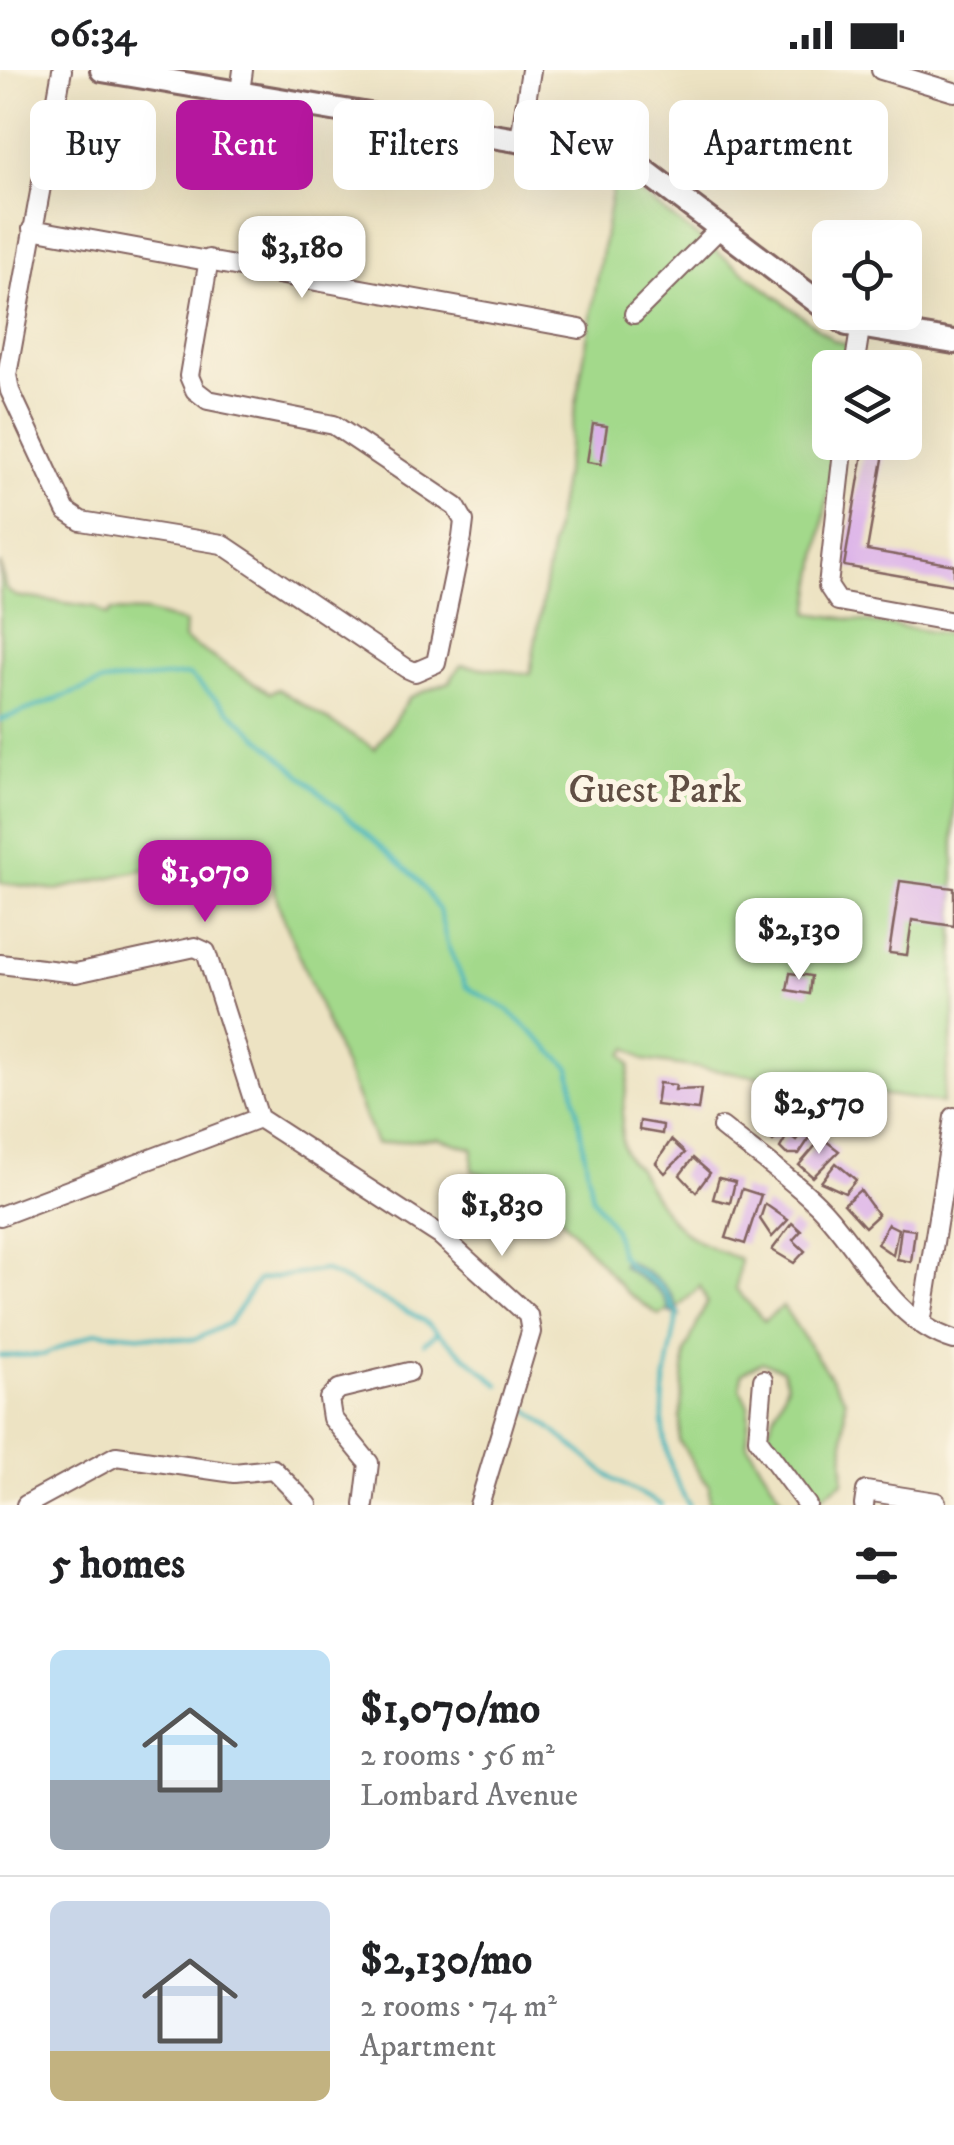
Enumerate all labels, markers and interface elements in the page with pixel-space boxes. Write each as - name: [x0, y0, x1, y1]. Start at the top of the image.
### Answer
- text: 06:34: [50, 11, 136, 59]
- chip: Buy: [30, 100, 156, 190]
- chip: Rent: [176, 100, 313, 190]
- chip: Filters: [333, 100, 494, 190]
- chip: New: [514, 100, 649, 190]
- chip: Apartment: [669, 100, 888, 190]
- pin: $3,180: [221, 216, 383, 301]
- map controls: [812, 220, 922, 460]
- button: locate: [812, 220, 922, 330]
- text: $3,180: [261, 228, 344, 268]
- button: layers: [812, 350, 922, 460]
- park label: Guest Park: [568, 766, 742, 816]
- pin: $1,070: [124, 840, 286, 925]
- text: $1,070: [160, 852, 250, 892]
- pin: $2,130: [718, 898, 880, 983]
- text: $2,130: [757, 910, 841, 950]
- pin: $2,570: [738, 1072, 900, 1157]
- text: $2,570: [773, 1084, 865, 1124]
- pin: $1,830: [421, 1174, 583, 1259]
- text: $1,830: [461, 1186, 544, 1226]
- icon: filters: [849, 1538, 904, 1593]
- text: 5 homes: [50, 1539, 185, 1591]
- text: $1,070/mo: [360, 1684, 540, 1736]
- icon: home: [130, 1690, 250, 1810]
- text: 2 rooms · 56 m²: [360, 1736, 555, 1776]
- text: Lombard Avenue: [360, 1776, 578, 1816]
- text: $2,130/mo: [360, 1935, 532, 1987]
- icon: home: [130, 1941, 250, 2061]
- text: 2 rooms · 74 m²: [360, 1987, 557, 2027]
- text: Apartment: [360, 2027, 496, 2067]

